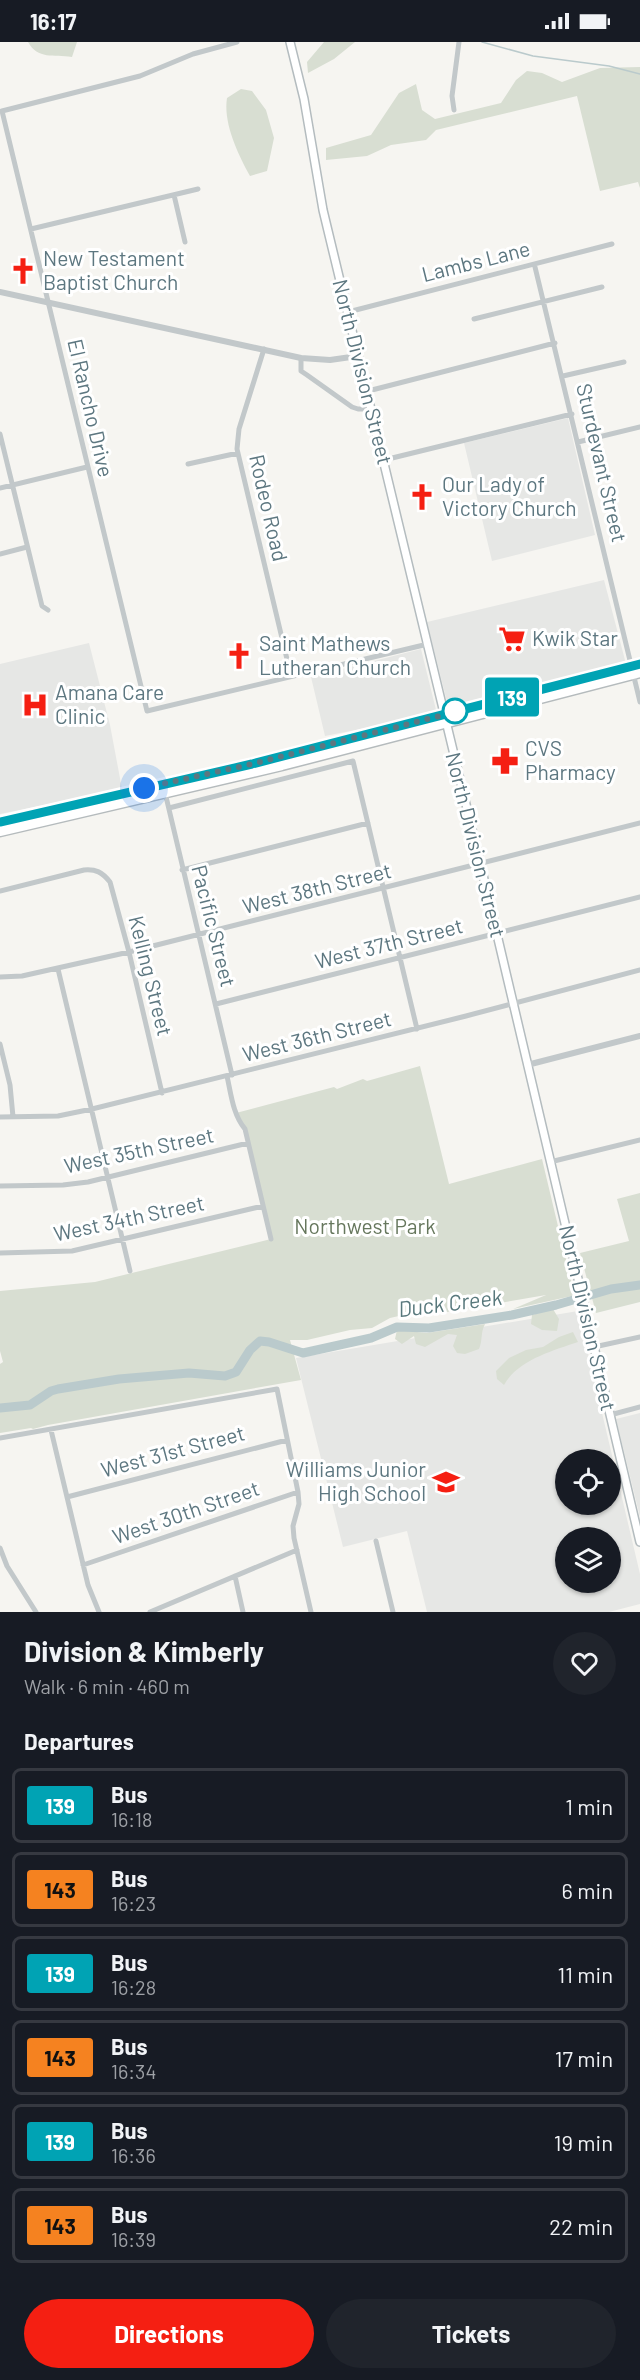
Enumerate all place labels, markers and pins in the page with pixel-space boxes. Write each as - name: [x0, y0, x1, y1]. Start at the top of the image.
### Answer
- place label: New Testament Baptist Church: [43, 245, 185, 294]
- church icon: New Testament Baptist Church: [8, 256, 38, 286]
- place label: Our Lady of Victory Church: [442, 471, 577, 520]
- church icon: Our Lady of Victory Church: [407, 482, 437, 512]
- supermarket icon: Kwik Star: [497, 624, 527, 654]
- place label: Kwik Star: [532, 625, 618, 650]
- place label: Saint Mathews Lutheran Church: [259, 630, 411, 679]
- church icon: Saint Mathews Lutheran Church: [224, 641, 254, 671]
- place label: Amana Care Clinic: [55, 679, 164, 728]
- hospital icon: Amana Care Clinic: [20, 690, 50, 720]
- unlabelled marker: [442, 698, 468, 724]
- place label: CVS Pharmacy: [525, 735, 616, 784]
- pharmacy icon: CVS Pharmacy: [490, 746, 520, 776]
- place label: Williams Junior High School: [286, 1456, 426, 1505]
- school or university icon: Williams Junior High School: [431, 1467, 461, 1497]

